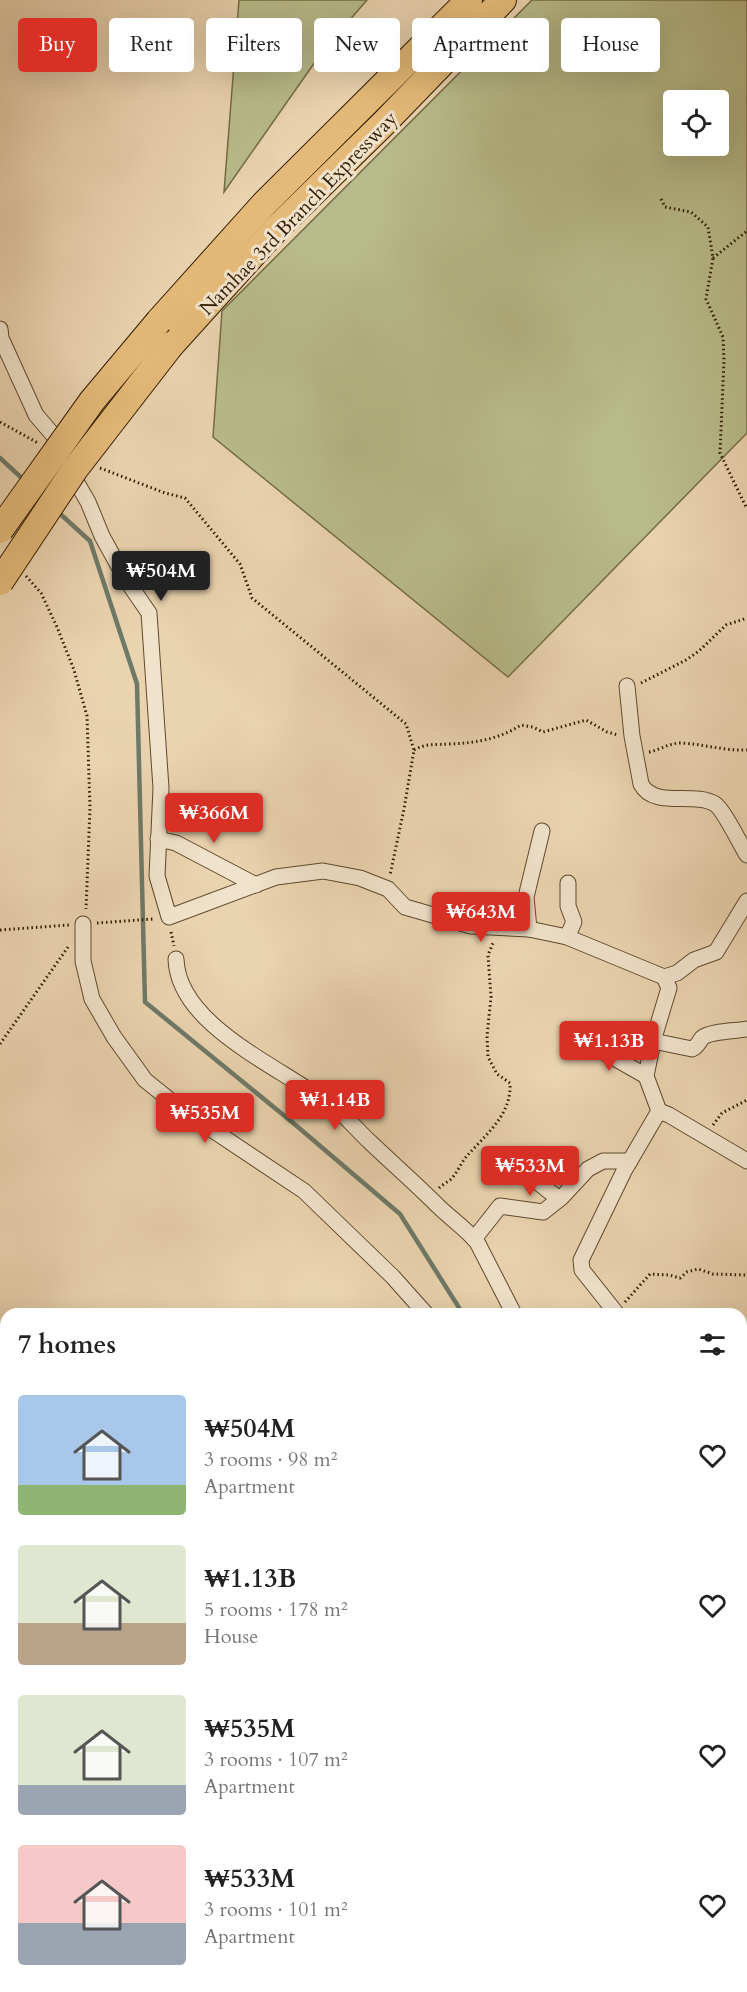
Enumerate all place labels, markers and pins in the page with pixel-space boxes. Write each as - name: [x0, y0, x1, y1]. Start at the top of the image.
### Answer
- pin: ₩504M: [119, 551, 203, 602]
- pin: ₩366M: [172, 793, 256, 844]
- pin: ₩643M: [439, 892, 523, 943]
- pin: ₩1.13B: [560, 1021, 658, 1072]
- pin: ₩1.14B: [286, 1080, 384, 1131]
- pin: ₩535M: [163, 1093, 247, 1144]
- pin: ₩533M: [488, 1146, 572, 1197]

